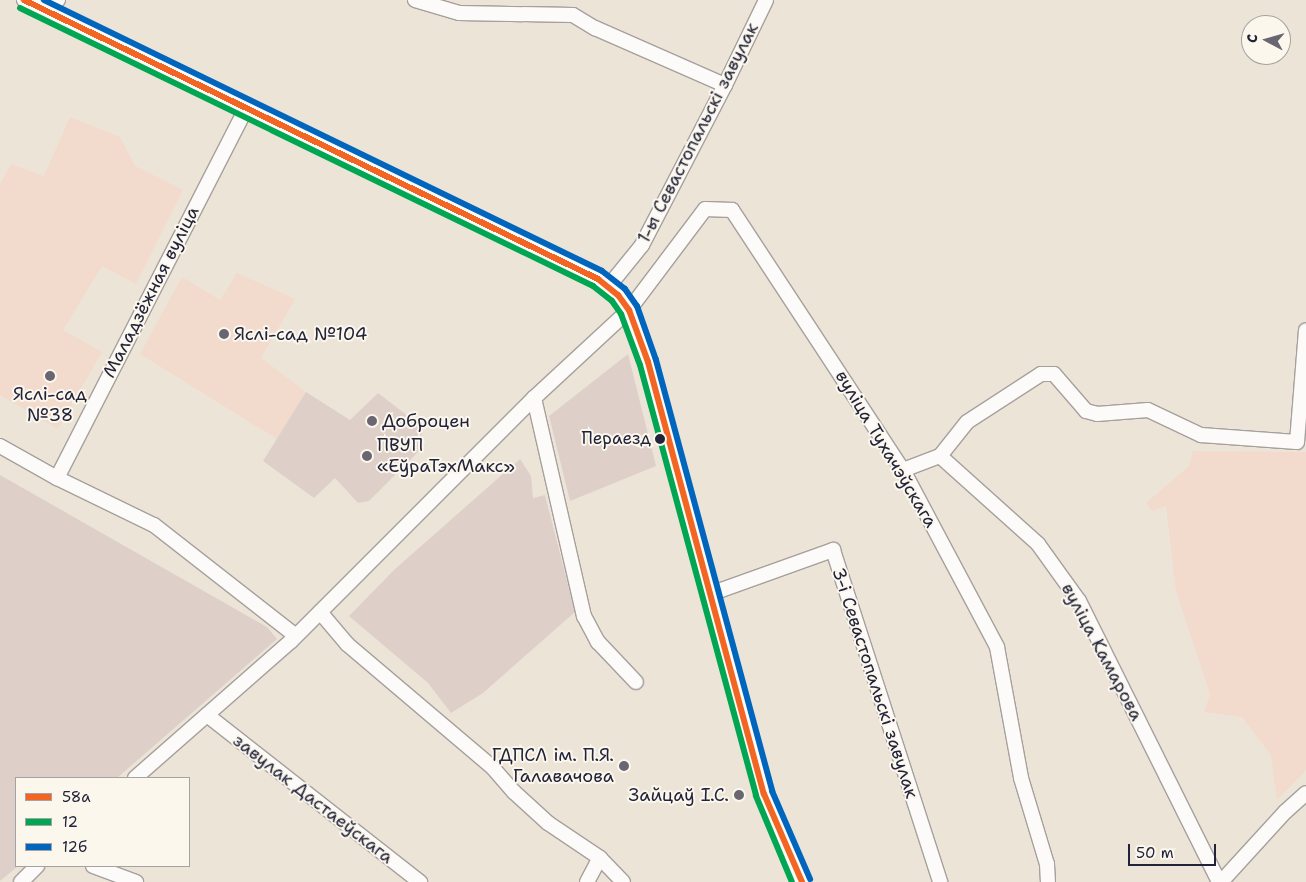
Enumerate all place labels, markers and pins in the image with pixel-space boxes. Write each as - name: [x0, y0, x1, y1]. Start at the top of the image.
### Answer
- place label: Яслі-сад №104: [234, 323, 367, 345]
- marker: Яслі-сад №104: [218, 328, 230, 340]
- marker: Яслі-сад №38: [44, 370, 56, 382]
- place label: Яслі-сад №38: [13, 384, 87, 426]
- place label: Доброцен: [382, 410, 470, 432]
- marker: Доброцен: [366, 415, 378, 427]
- place label: Пераезд: [582, 429, 651, 449]
- marker: Пераезд: [655, 434, 665, 444]
- place label: ПВУП «ЕўраТэхМакс»: [377, 435, 515, 478]
- marker: ПВУП «ЕўраТэхМакс»: [361, 450, 373, 462]
- place label: ГДПСЛ ім. П.Я. Галавачова: [492, 745, 614, 788]
- marker: ГДПСЛ ім. П.Я. Галавачова: [618, 760, 630, 772]
- place label: Зайцаў І.С.: [628, 784, 729, 806]
- marker: Зайцаў І.С.: [733, 789, 745, 801]

